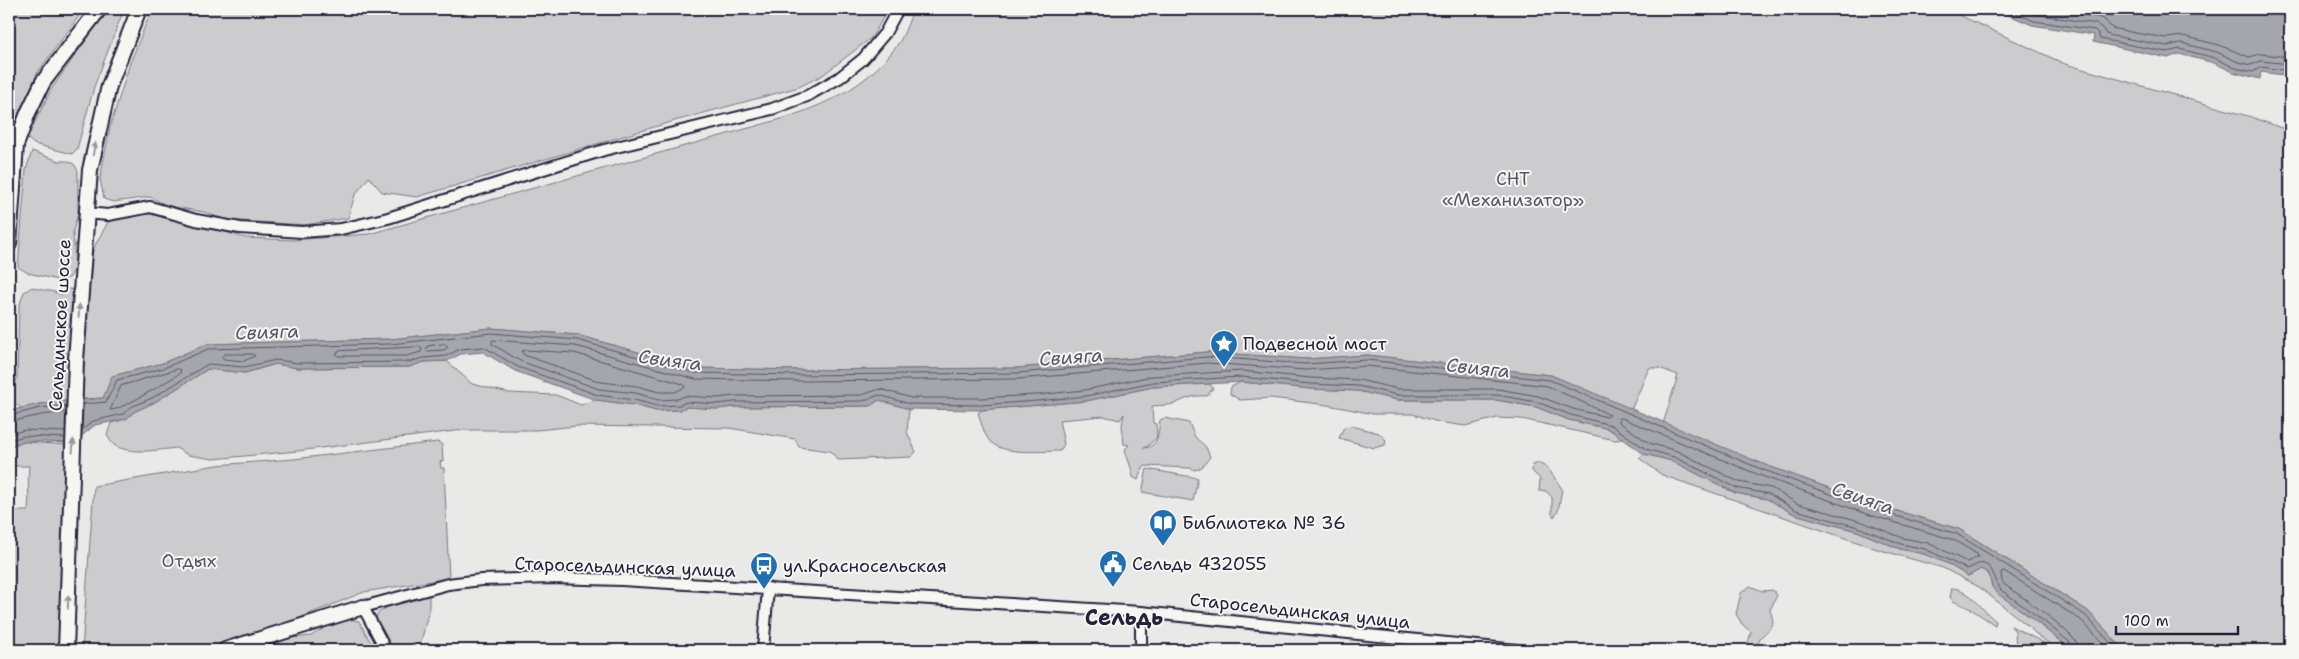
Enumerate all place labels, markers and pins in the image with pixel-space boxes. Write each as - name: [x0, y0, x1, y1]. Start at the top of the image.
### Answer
- place icon: Подвесной мост: [1209, 329, 1239, 368]
- place label: Подвесной мост: [1243, 332, 1388, 356]
- library icon: Библиотека № 36: [1148, 508, 1178, 547]
- place label: Библиотека № 36: [1182, 511, 1346, 535]
- public building icon: Сельдь 432055: [1098, 549, 1128, 588]
- bus stop icon: ул.Красносельская: [749, 551, 779, 590]
- place label: Сельдь 432055: [1132, 552, 1267, 576]
- place label: ул.Красносельская: [783, 554, 947, 578]

